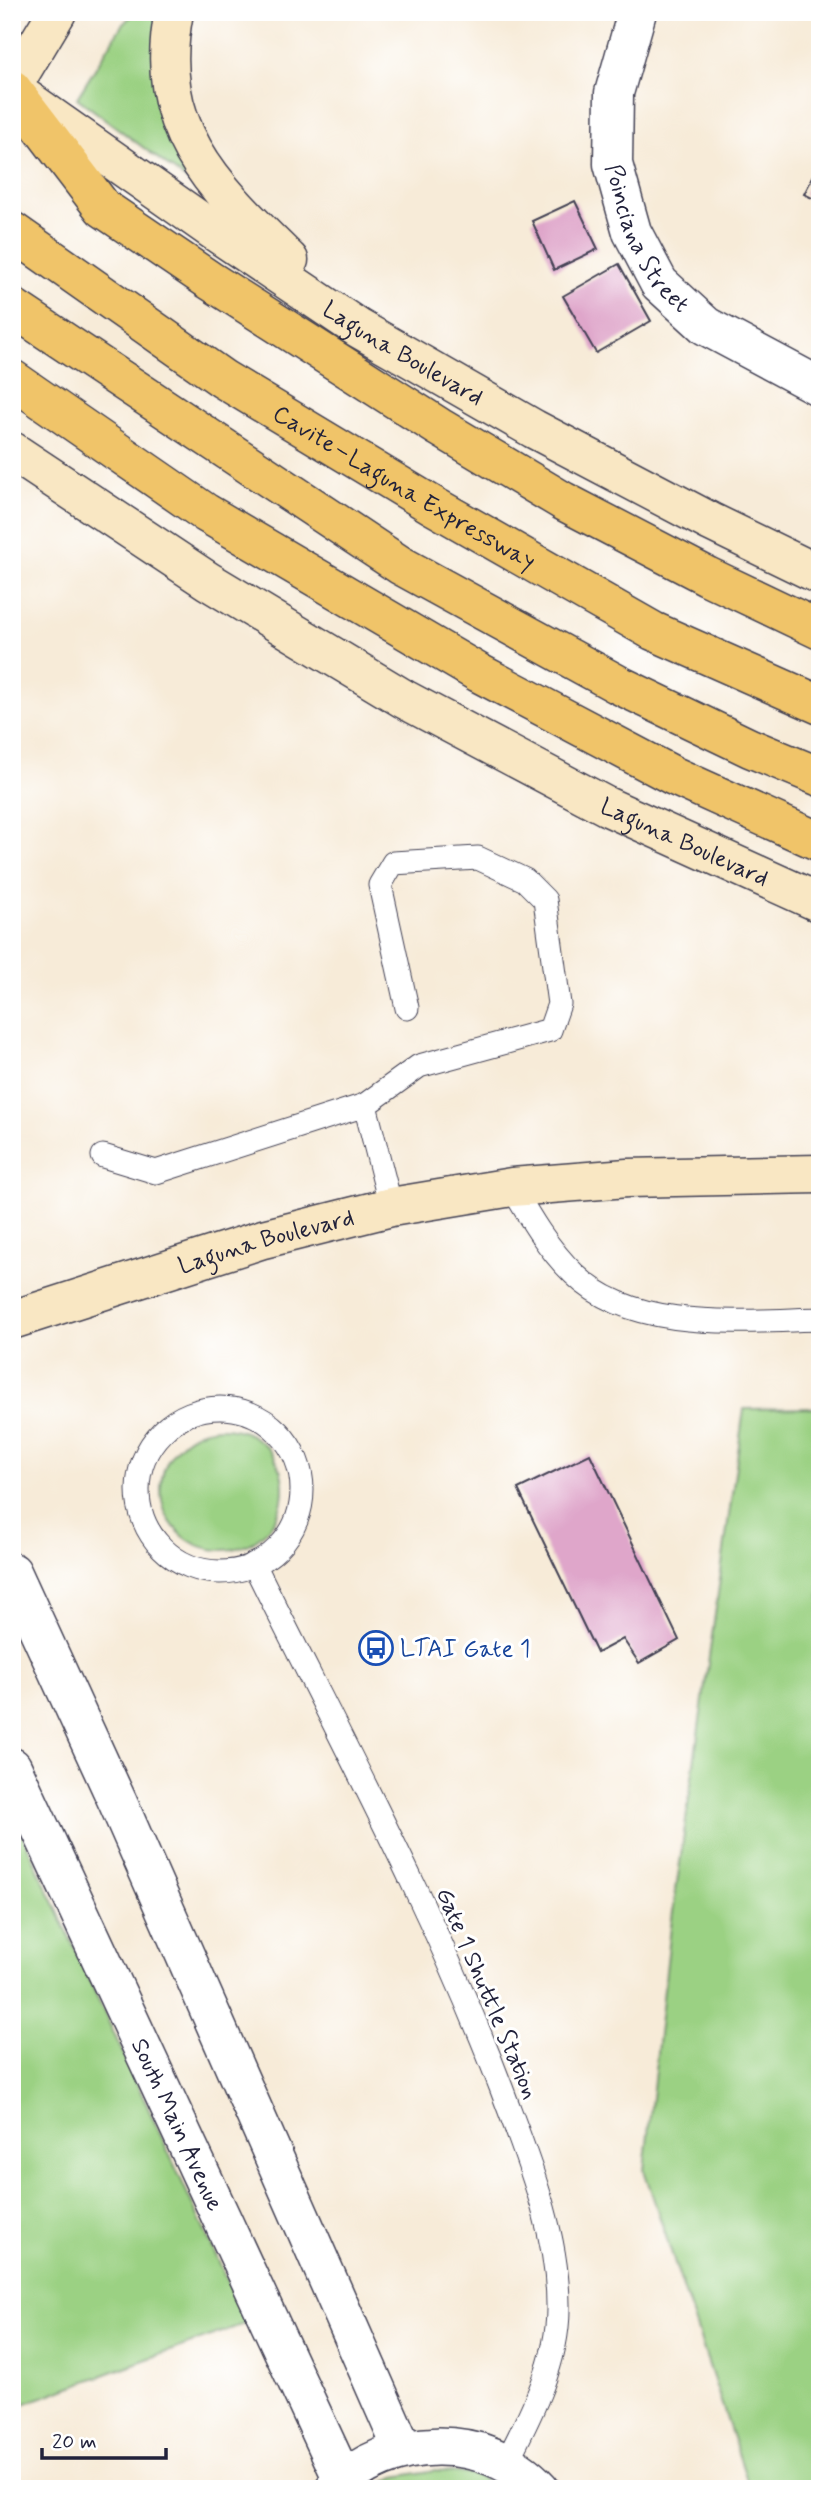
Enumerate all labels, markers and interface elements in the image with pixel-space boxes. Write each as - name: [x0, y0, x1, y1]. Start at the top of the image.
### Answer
- street label: Poinciana Street: [597, 161, 695, 320]
- street label: Laguna Boulevard: [316, 295, 489, 414]
- street label: Cavite–Laguna Expressway: [267, 399, 541, 578]
- street label: Laguna Boulevard: [595, 791, 773, 895]
- street label: Laguna Boulevard: [174, 1203, 357, 1282]
- bus stop icon: LTAI Gate 1: [357, 1629, 395, 1667]
- place label: LTAI Gate 1: [400, 1634, 530, 1665]
- street label: Gate 1 Shuttle Station: [428, 1883, 545, 2104]
- street label: South Main Avenue: [123, 2034, 230, 2216]
- scale bar: [42, 2417, 166, 2461]
- text: 20 m: [52, 2428, 97, 2456]

